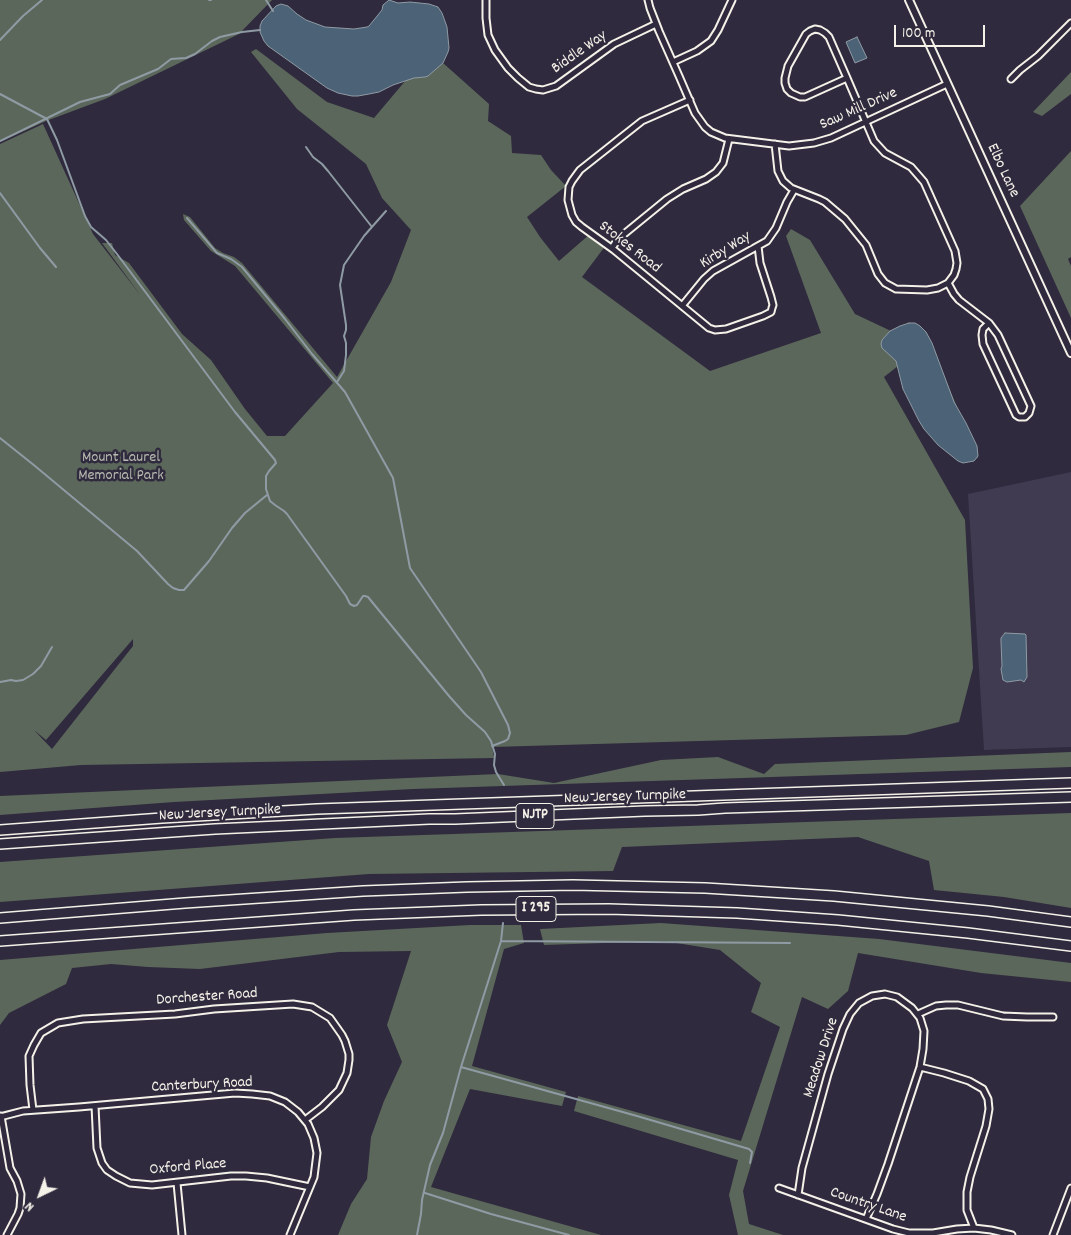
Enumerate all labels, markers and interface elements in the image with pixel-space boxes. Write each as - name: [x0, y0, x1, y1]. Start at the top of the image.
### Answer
- scale bar: [896, 15, 987, 47]
- text: 100 m: [902, 23, 935, 45]
- street label: Biddle Way: [549, 27, 611, 79]
- street label: Saw Mill Drive: [817, 84, 901, 136]
- street label: Elbo Lane: [981, 141, 1023, 201]
- street label: Stokes Road: [594, 218, 664, 278]
- street label: Kirby Way: [697, 228, 755, 274]
- park label: Mount Laurel Memorial Park: [78, 449, 164, 487]
- street label: New Jersey Turnpike: [564, 786, 686, 810]
- street label: New Jersey Turnpike: [159, 801, 281, 827]
- road number: NJTP: [516, 804, 554, 828]
- road number: I 295: [516, 896, 556, 922]
- street label: Dorchester Road: [156, 985, 258, 1011]
- street label: Meadow Drive: [800, 1015, 844, 1101]
- street label: Canterbury Road: [151, 1074, 253, 1098]
- street label: Oxford Place: [149, 1155, 227, 1181]
- north arrow: [15, 1170, 65, 1220]
- street label: Country Lane: [827, 1184, 909, 1228]
- text: N: [21, 1196, 39, 1216]

